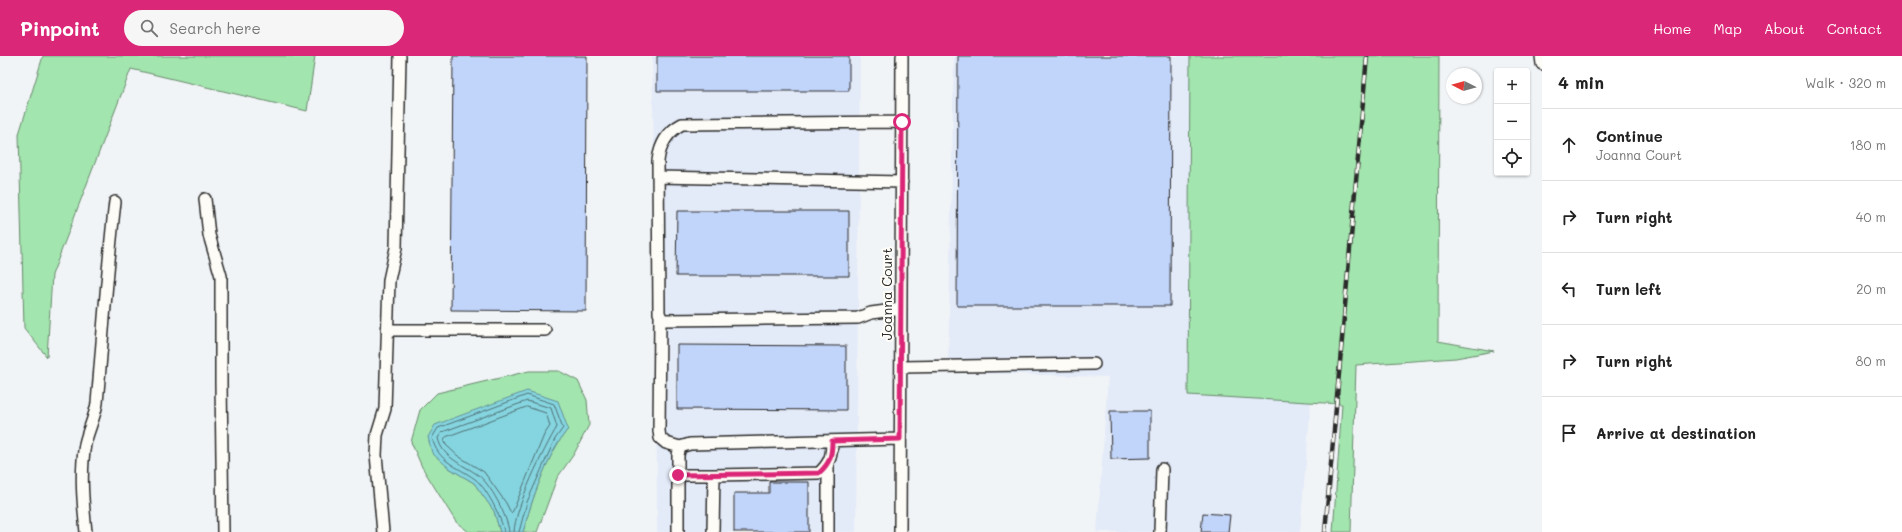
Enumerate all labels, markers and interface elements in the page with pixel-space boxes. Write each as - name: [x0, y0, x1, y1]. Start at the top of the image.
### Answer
- search box: [124, 10, 404, 46]
- text: Pinpoint: [20, 16, 100, 41]
- icon: search: [138, 17, 160, 39]
- text: Search here: [170, 18, 261, 38]
- text: Home: [1653, 19, 1691, 38]
- text: Map: [1713, 19, 1742, 38]
- text: About: [1764, 19, 1805, 38]
- text: Contact: [1827, 19, 1882, 38]
- north arrow: [1446, 68, 1482, 104]
- map controls: [1494, 68, 1530, 176]
- button: +: [1494, 68, 1530, 104]
- text: 4 min: [1558, 71, 1604, 93]
- text: Walk · 320 m: [1805, 74, 1886, 91]
- button: −: [1494, 104, 1530, 140]
- route start: [893, 113, 911, 131]
- text: Continue: [1596, 126, 1663, 146]
- icon: ahead: [1558, 134, 1580, 156]
- text: 180 m: [1850, 136, 1886, 153]
- button: locate: [1494, 140, 1530, 176]
- text: Joanna Court: [1596, 146, 1682, 163]
- icon: right: [1558, 206, 1580, 228]
- text: Turn right: [1596, 207, 1673, 227]
- text: 40 m: [1856, 208, 1886, 225]
- street label: Joanna Court: [877, 248, 896, 340]
- icon: left: [1558, 278, 1580, 300]
- text: Turn left: [1596, 279, 1661, 299]
- text: 20 m: [1856, 280, 1886, 297]
- icon: right: [1558, 350, 1580, 372]
- text: Turn right: [1596, 351, 1673, 371]
- text: 80 m: [1856, 352, 1886, 369]
- icon: arrive: [1558, 422, 1580, 444]
- text: Arrive at destination: [1596, 423, 1756, 443]
- route end: [669, 466, 687, 484]

